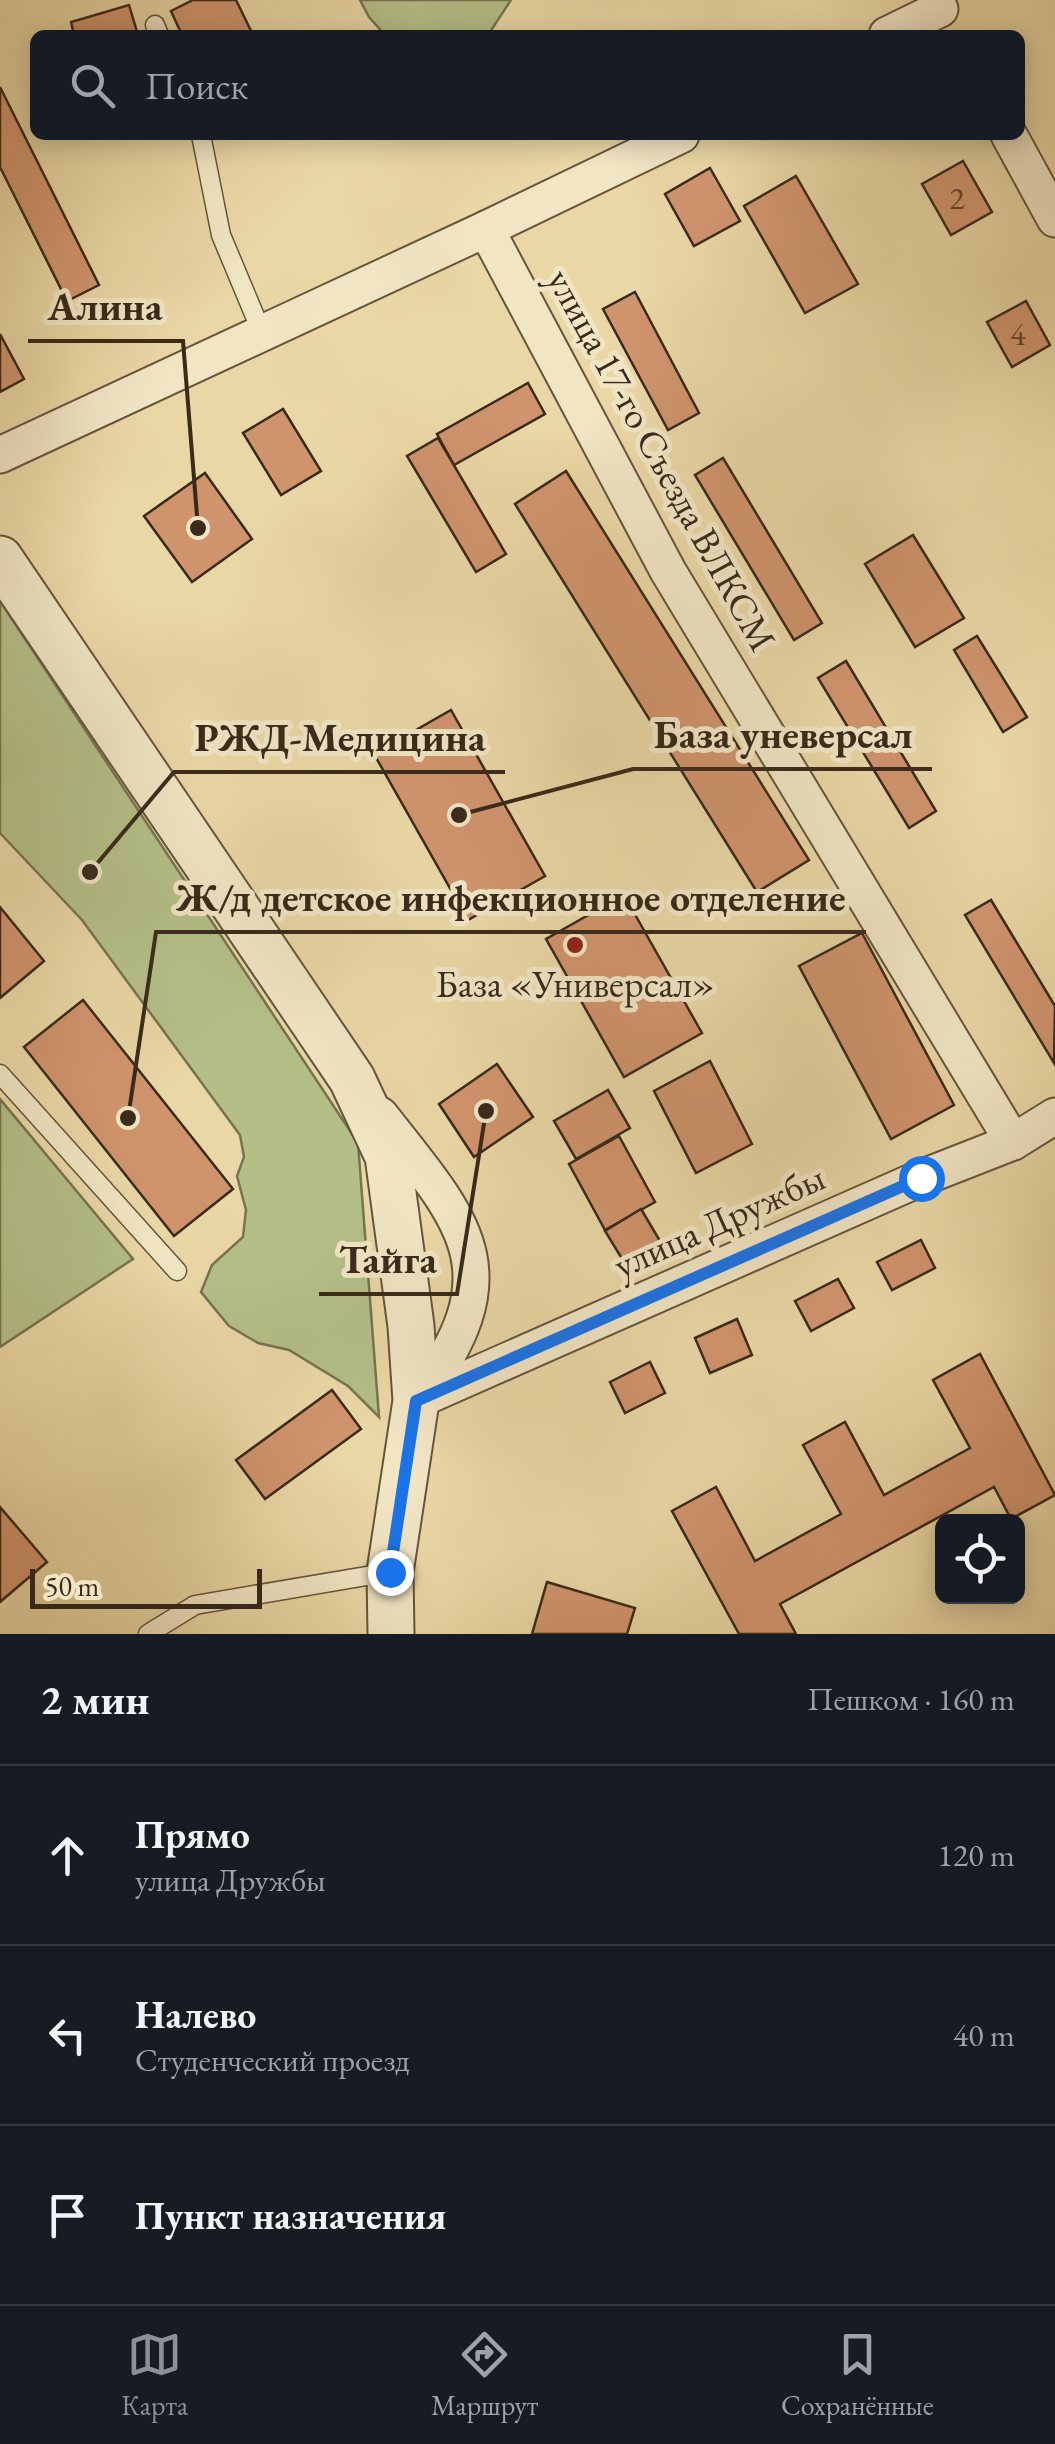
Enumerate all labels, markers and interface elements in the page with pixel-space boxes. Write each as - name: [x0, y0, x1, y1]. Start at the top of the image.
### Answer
- search box: [30, 30, 1025, 140]
- icon: search: [65, 58, 120, 113]
- text: Поиск: [145, 61, 248, 110]
- house number: 2: [949, 177, 965, 219]
- street label: улица 17-го Съезда ВЛКСМ: [537, 260, 788, 660]
- callout: Алина: [28, 271, 183, 341]
- text: Алина: [46, 280, 163, 332]
- house number: 4: [1010, 313, 1026, 355]
- callout: База уневерсал: [633, 699, 932, 769]
- callout: РЖД-Медицина: [174, 702, 505, 772]
- text: База уневерсал: [653, 708, 913, 760]
- text: РЖД-Медицина: [194, 711, 486, 763]
- callout: Ж/д детское инфекционное отделение: [156, 862, 866, 932]
- text: Ж/д детское инфекционное отделение: [175, 871, 846, 923]
- marker: База «Универсал»: [564, 934, 586, 956]
- place label: База «Универсал»: [435, 959, 715, 1008]
- street label: улица Дружбы: [605, 1152, 832, 1289]
- route start: [899, 1156, 945, 1202]
- callout: Тайга: [319, 1224, 457, 1294]
- text: Тайга: [339, 1233, 437, 1285]
- map controls: [935, 1514, 1025, 1604]
- button: locate: [935, 1514, 1025, 1604]
- route end: [368, 1550, 414, 1596]
- scale bar: [30, 1564, 262, 1608]
- text: 50 m: [45, 1568, 99, 1604]
- text: 2 мин: [40, 1672, 149, 1727]
- text: Пешком · 160 m: [807, 1678, 1015, 1720]
- text: Прямо: [135, 1810, 250, 1859]
- icon: ahead: [40, 1828, 95, 1883]
- text: 120 m: [938, 1834, 1015, 1876]
- text: улица Дружбы: [135, 1859, 326, 1901]
- text: Налево: [135, 1990, 256, 2039]
- icon: left: [40, 2008, 95, 2063]
- text: 40 m: [953, 2014, 1015, 2056]
- text: Студенческий проезд: [135, 2039, 410, 2081]
- icon: arrive: [40, 2188, 95, 2243]
- text: Пункт назначения: [135, 2191, 446, 2240]
- tab: Карта: [121, 2327, 188, 2423]
- tab: Маршрут: [431, 2327, 538, 2423]
- tab: Сохранённые: [781, 2327, 934, 2423]

